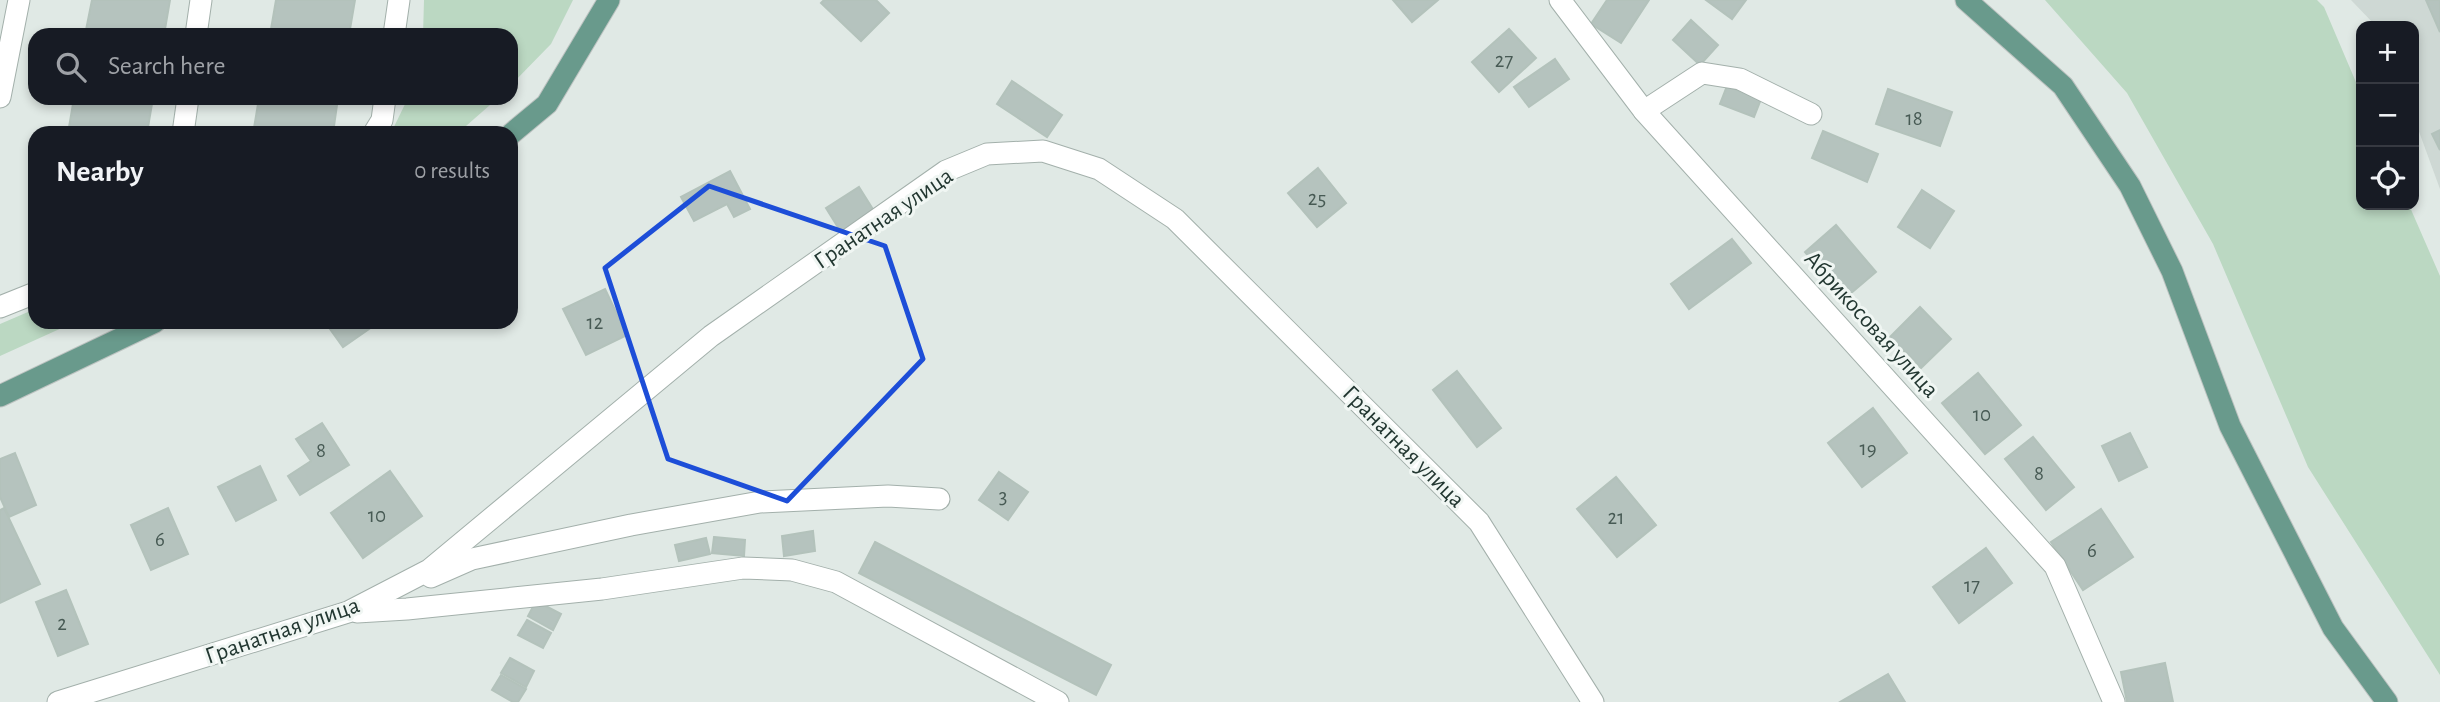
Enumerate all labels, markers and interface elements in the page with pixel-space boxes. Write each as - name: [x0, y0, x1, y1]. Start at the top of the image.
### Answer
- map controls: [2356, 21, 2419, 210]
- button: +: [2356, 21, 2419, 84]
- search box: [28, 28, 518, 105]
- icon: search: [52, 48, 90, 86]
- house number: 27: [1495, 50, 1513, 71]
- text: Search here: [108, 53, 226, 79]
- button: −: [2356, 84, 2419, 147]
- house number: 18: [1905, 108, 1923, 129]
- button: locate: [2356, 147, 2419, 210]
- text: Nearby: [56, 157, 144, 187]
- text: 0 results: [414, 160, 490, 183]
- street label: Гранатная улица: [810, 164, 957, 274]
- house number: 25: [1308, 188, 1326, 209]
- street label: Абрикосовая улица: [1800, 247, 1943, 402]
- house number: 12: [587, 312, 603, 333]
- street label: Гранатная улица: [1338, 381, 1469, 512]
- house number: 10: [1973, 404, 1991, 425]
- house number: 19: [1859, 438, 1877, 459]
- house number: 8: [316, 440, 326, 461]
- house number: 8: [2034, 463, 2044, 484]
- house number: 3: [999, 486, 1007, 507]
- house number: 10: [368, 505, 386, 526]
- house number: 21: [1608, 507, 1624, 528]
- house number: 6: [155, 529, 165, 550]
- house number: 6: [2087, 540, 2097, 561]
- house number: 17: [1964, 575, 1980, 596]
- street label: Гранатная улица: [202, 593, 363, 669]
- house number: 2: [57, 613, 67, 634]

